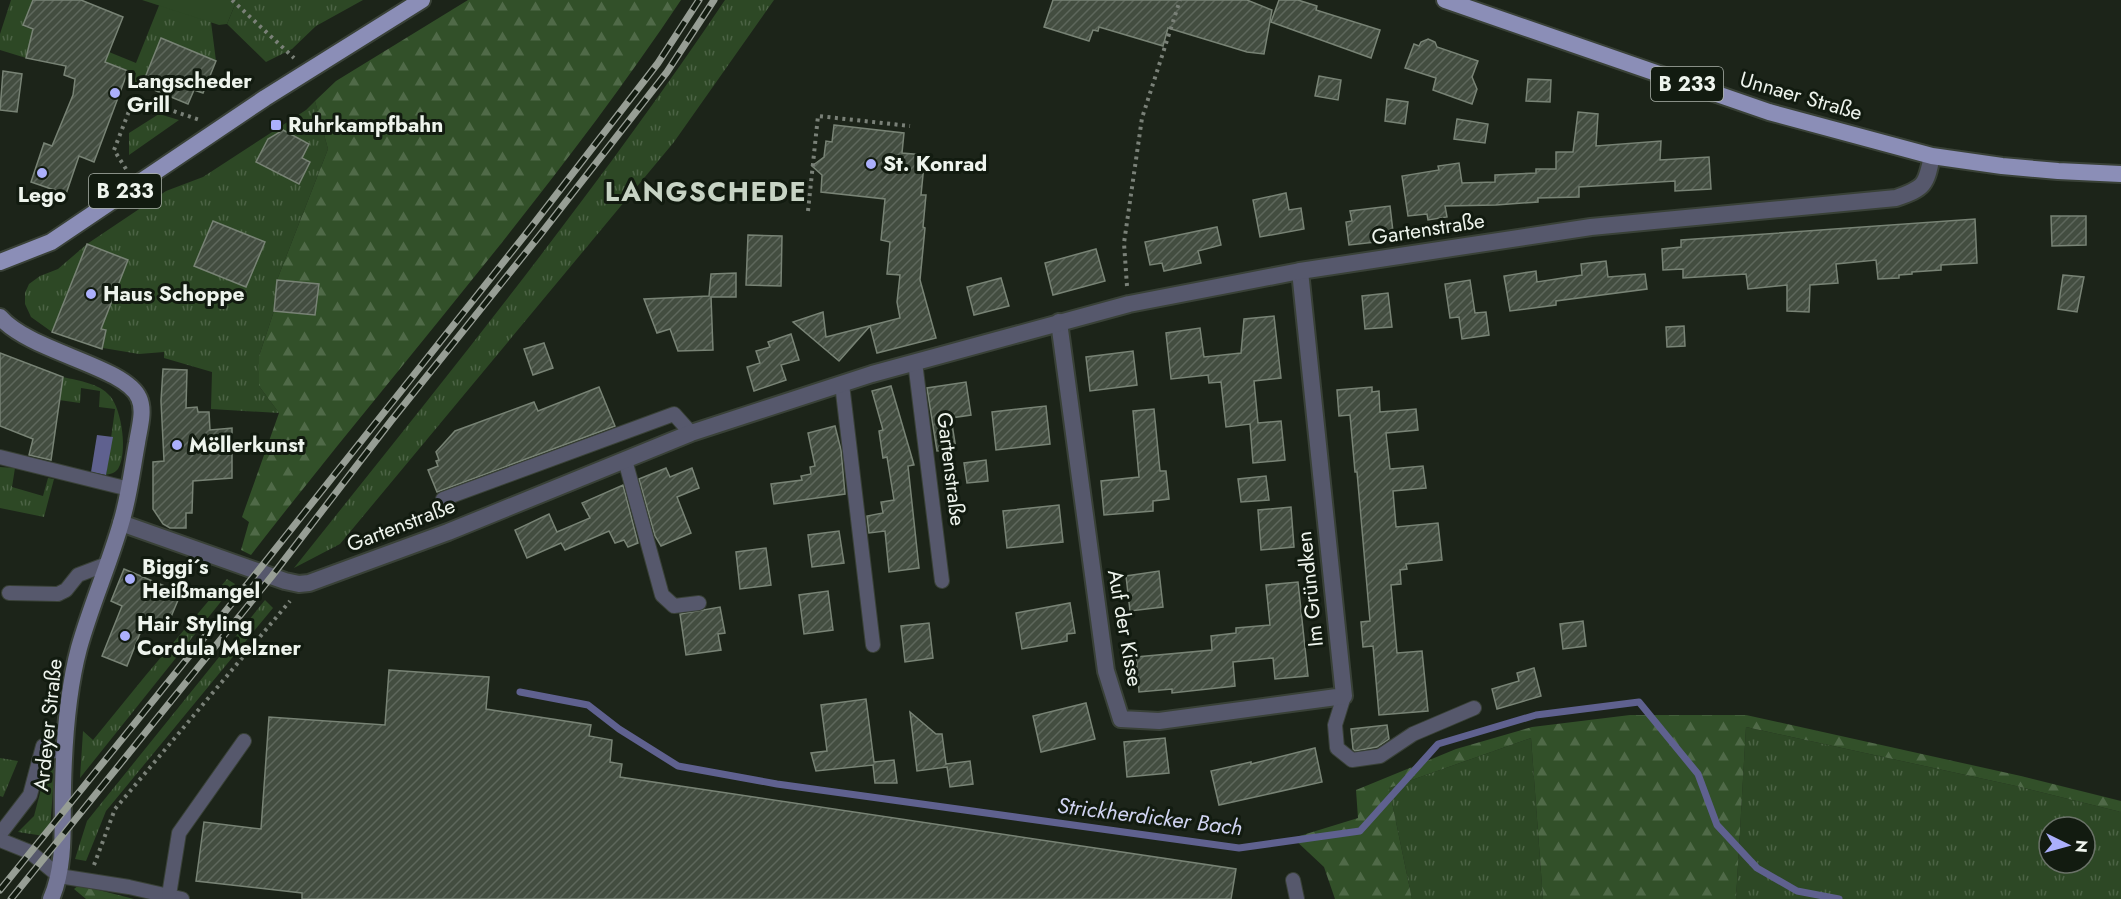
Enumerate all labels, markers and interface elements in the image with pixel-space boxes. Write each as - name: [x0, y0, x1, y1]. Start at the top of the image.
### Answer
- street label: Unnaer Straße: [1736, 64, 1866, 128]
- place label: Langscheder Grill: [127, 66, 252, 120]
- road number: B 233: [1651, 67, 1723, 101]
- marker: Langscheder Grill: [108, 86, 122, 100]
- place label: Ruhrkampfbahn: [288, 110, 443, 140]
- marker: Ruhrkampfbahn: [269, 118, 283, 132]
- place label: St. Konrad: [883, 149, 987, 179]
- marker: St. Konrad: [864, 157, 878, 171]
- marker: Lego: [35, 166, 49, 180]
- district label: LANGSCHEDE: [605, 172, 807, 211]
- road number: B 233: [89, 174, 161, 208]
- place label: Lego: [18, 180, 66, 210]
- street label: Gartenstraße: [1369, 205, 1487, 253]
- place label: Haus Schoppe: [103, 279, 245, 309]
- marker: Haus Schoppe: [84, 287, 98, 301]
- street label: Gartenstraße: [929, 411, 973, 528]
- place label: Möllerkunst: [189, 430, 305, 460]
- marker: Möllerkunst: [170, 438, 184, 452]
- street label: Gartenstraße: [342, 491, 460, 559]
- street label: Im Gründken: [1289, 530, 1331, 648]
- place label: Biggi´s Heißmangel: [142, 552, 260, 606]
- street label: Auf der Kisse: [1100, 567, 1150, 689]
- marker: Biggi´s Heißmangel: [123, 572, 137, 586]
- place label: Hair Styling Cordula Melzner: [137, 609, 302, 663]
- marker: Hair Styling Cordula Melzner: [118, 629, 132, 643]
- street label: Ardeyer Straße: [26, 657, 70, 793]
- water label: Strickherdicker Bach: [1056, 789, 1244, 843]
- north arrow: [2037, 815, 2097, 875]
- text: N: [2069, 839, 2093, 854]

